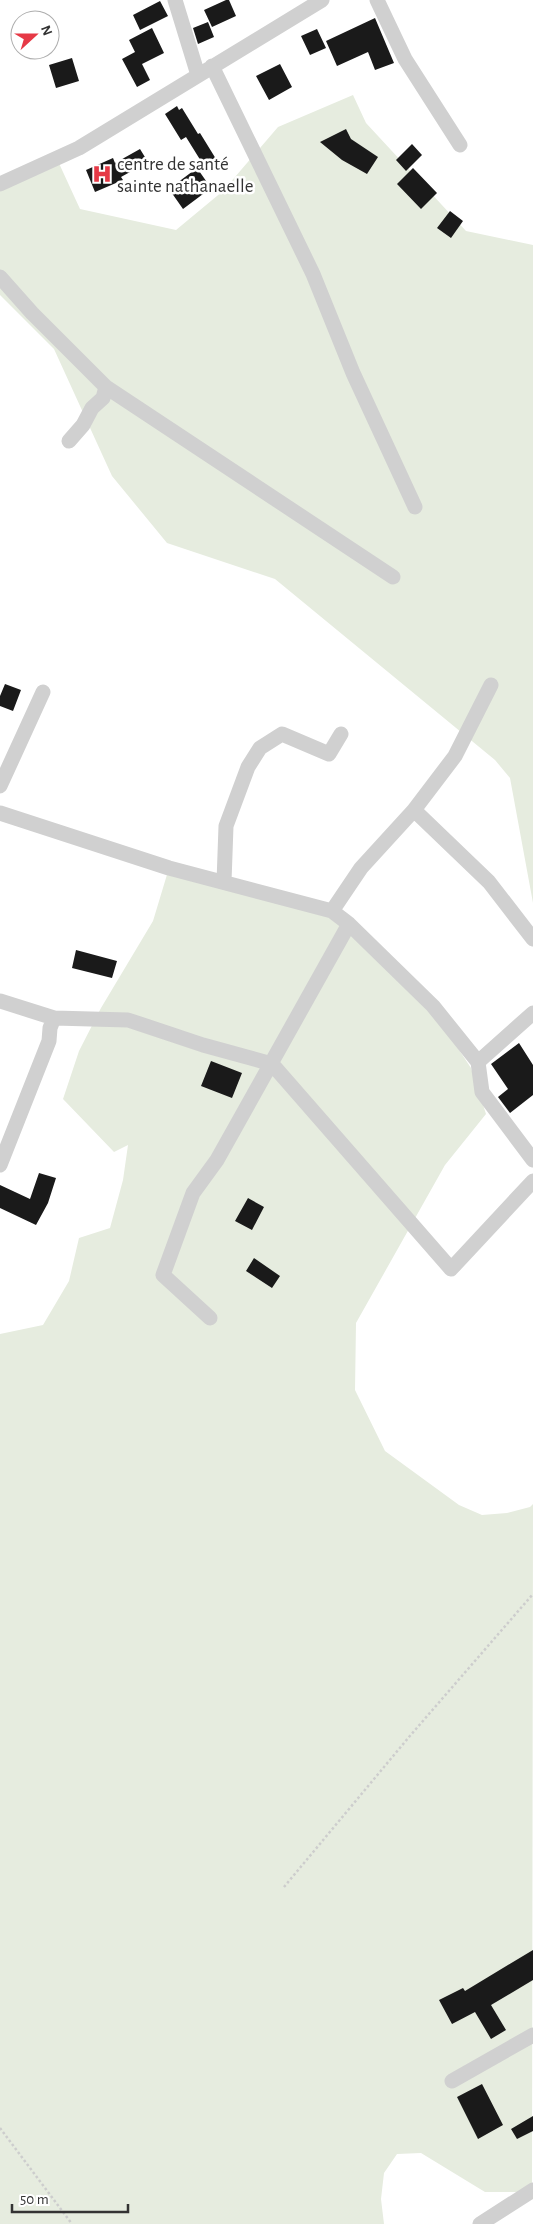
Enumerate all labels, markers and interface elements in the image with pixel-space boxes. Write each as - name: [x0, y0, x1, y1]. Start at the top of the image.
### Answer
- north arrow: [10, 10, 60, 60]
- text: N: [38, 24, 54, 38]
- place label: centre de santé sainte nathanaelle: [117, 155, 253, 196]
- hospital icon: centre de santé sainte nathanaelle: [91, 163, 113, 185]
- scale bar: [12, 2182, 129, 2214]
- text: 50 m: [20, 2192, 49, 2207]

